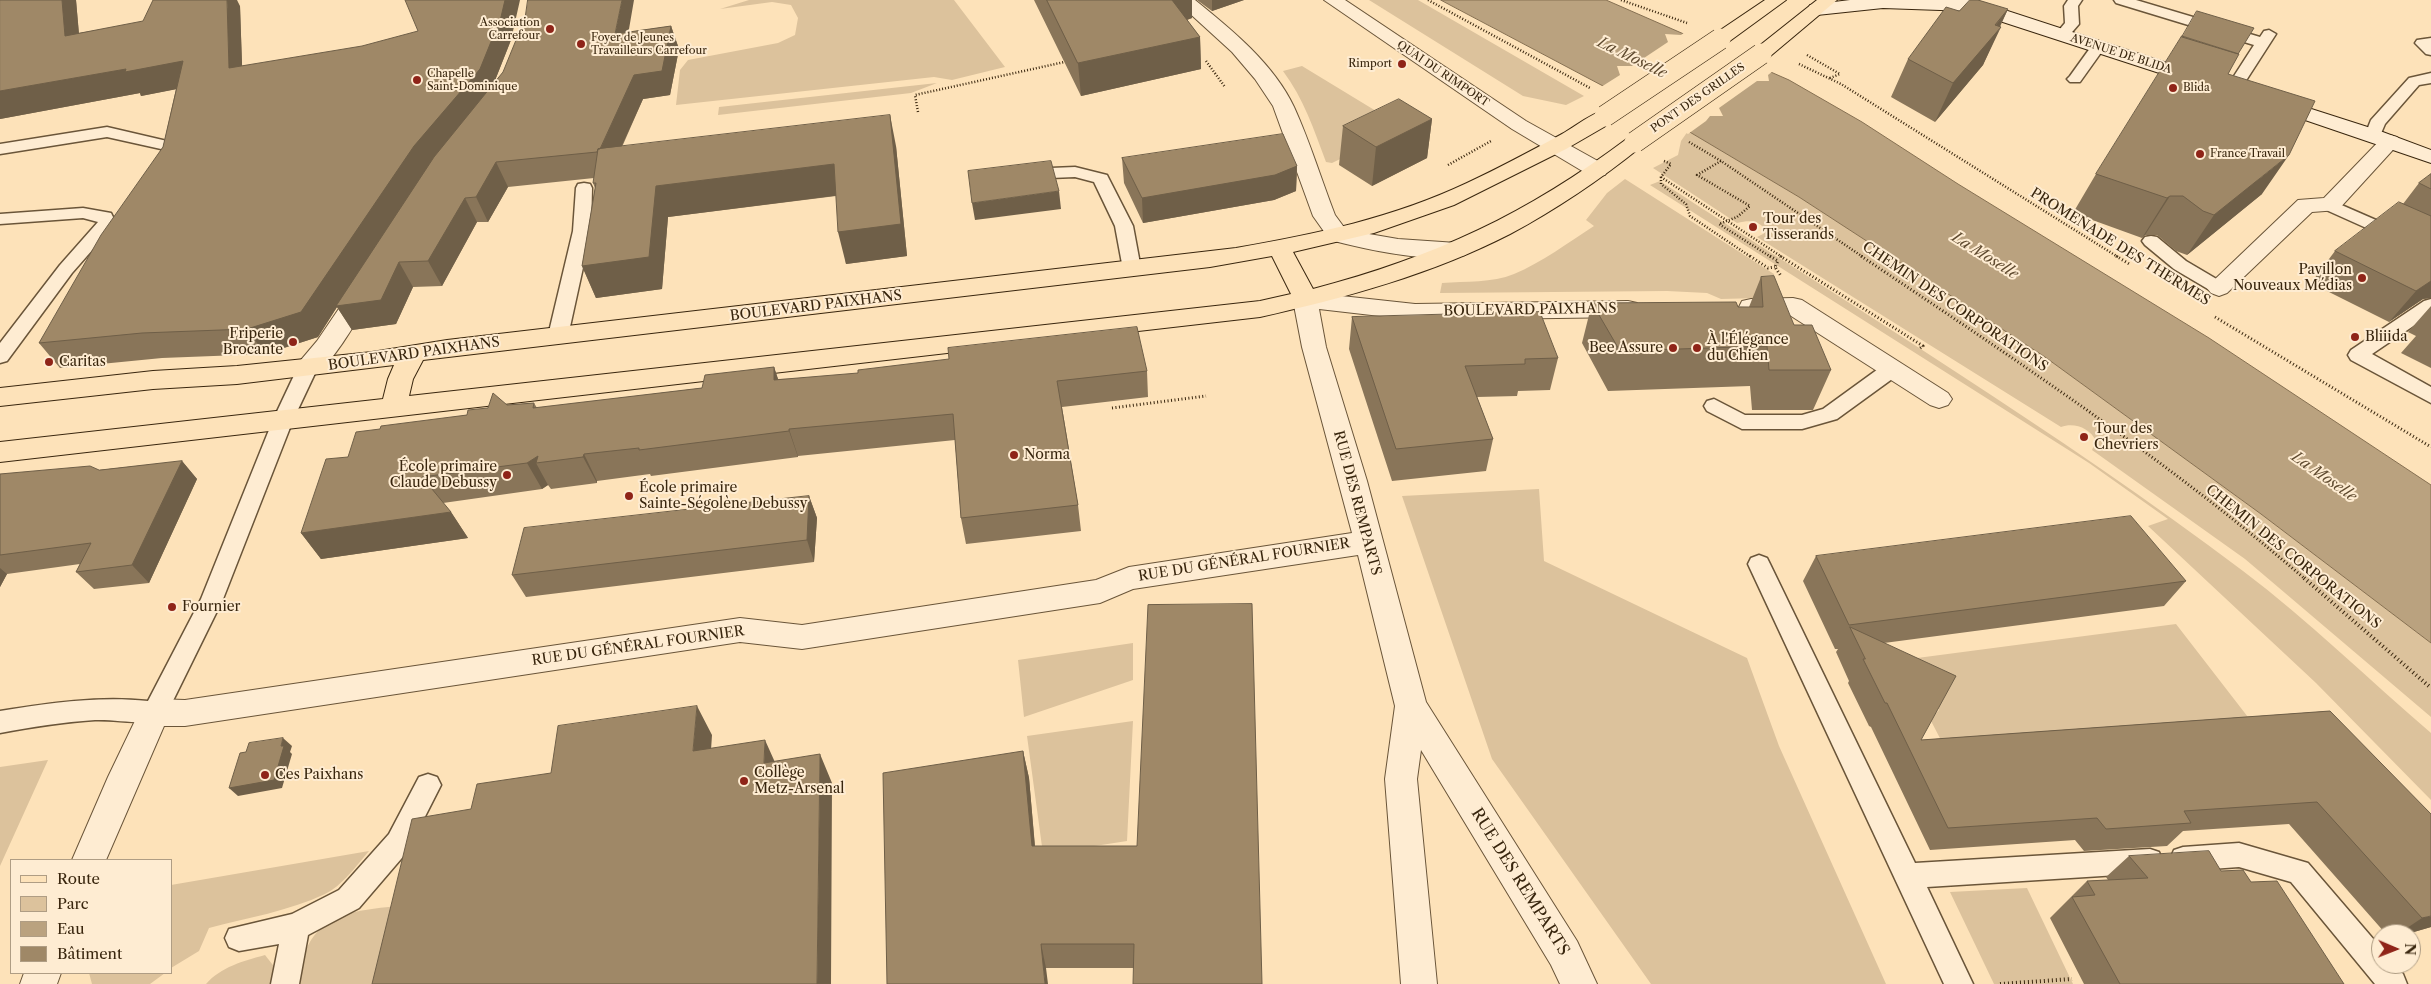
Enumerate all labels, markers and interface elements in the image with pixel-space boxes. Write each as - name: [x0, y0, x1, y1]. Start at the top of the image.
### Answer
- place label: Association Carrefour: [480, 16, 540, 42]
- marker: Association Carrefour: [544, 23, 556, 35]
- place label: Foyer de Jeunes Travailleurs Carrefour: [591, 31, 707, 57]
- street label: AVENUE DE BLIDA: [2069, 31, 2173, 77]
- water label: La Moselle: [1594, 33, 1670, 83]
- marker: Foyer de Jeunes Travailleurs Carrefour: [575, 38, 587, 50]
- street label: QUAI DU RIMPORT: [1394, 38, 1492, 110]
- place label: Rimport: [1348, 57, 1392, 71]
- marker: Rimport: [1396, 58, 1408, 70]
- street label: PONT DES GRILLES: [1648, 60, 1748, 136]
- place label: Chapelle Saint-Dominique: [427, 67, 517, 93]
- marker: Chapelle Saint-Dominique: [411, 74, 423, 86]
- place label: Blida: [2183, 81, 2210, 95]
- marker: Blida: [2167, 82, 2179, 94]
- place label: France Travail: [2210, 147, 2285, 161]
- marker: France Travail: [2194, 148, 2206, 160]
- street label: PROMENADE DES THERMES: [2027, 185, 2213, 309]
- place label: Tour des Tisserands: [1763, 211, 1834, 243]
- marker: Tour des Tisserands: [1747, 221, 1759, 233]
- water label: La Moselle: [1948, 228, 2022, 284]
- street label: CHEMIN DES CORPORATIONS: [1859, 239, 2051, 375]
- place label: Pavillon Nouveaux Médias: [2233, 262, 2352, 294]
- marker: Pavillon Nouveaux Médias: [2356, 272, 2368, 284]
- street label: BOULEVARD PAIXHANS: [729, 287, 903, 325]
- street label: BOULEVARD PAIXHANS: [1443, 300, 1617, 320]
- place label: Friperie Brocante: [223, 326, 283, 358]
- place label: Bliiida: [2365, 329, 2408, 345]
- marker: Bliiida: [2349, 331, 2361, 343]
- place label: À l'Élégance du Chien: [1707, 332, 1789, 364]
- street label: BOULEVARD PAIXHANS: [327, 334, 501, 374]
- marker: Friperie Brocante: [287, 336, 299, 348]
- place label: Bee Assure: [1589, 340, 1663, 356]
- marker: Bee Assure: [1667, 342, 1679, 354]
- marker: À l'Élégance du Chien: [1691, 342, 1703, 354]
- place label: Caritas: [59, 354, 106, 370]
- marker: Caritas: [43, 356, 55, 368]
- place label: Tour des Chevriers: [2094, 421, 2159, 454]
- street label: RUE DES REMPARTS: [1330, 429, 1384, 577]
- marker: Tour des Chevriers: [2078, 431, 2090, 443]
- place label: Norma: [1024, 447, 1070, 463]
- water label: La Moselle: [2288, 448, 2360, 506]
- marker: Norma: [1008, 449, 1020, 461]
- place label: École primaire Claude Debussy: [390, 459, 497, 492]
- marker: École primaire Claude Debussy: [501, 469, 513, 481]
- place label: École primaire Sainte-Ségolène Debussy: [639, 480, 808, 512]
- street label: CHEMIN DES CORPORATIONS: [2202, 481, 2384, 633]
- marker: École primaire Sainte-Ségolène Debussy: [623, 490, 635, 502]
- street label: RUE DU GÉNÉRAL FOURNIER: [1137, 535, 1351, 585]
- place label: Fournier: [182, 599, 240, 615]
- marker: Fournier: [166, 601, 178, 613]
- street label: RUE DU GÉNÉRAL FOURNIER: [531, 623, 745, 669]
- place label: Collège Metz-Arsenal: [754, 765, 844, 798]
- place label: Ces Paixhans: [275, 767, 363, 783]
- marker: Ces Paixhans: [259, 769, 271, 781]
- marker: Collège Metz-Arsenal: [738, 775, 750, 787]
- street label: RUE DES REMPARTS: [1467, 805, 1573, 959]
- legend: [10, 859, 172, 974]
- text: Route: [57, 869, 100, 888]
- text: Parc: [57, 894, 89, 913]
- text: Eau: [57, 919, 85, 938]
- north arrow: [2371, 924, 2421, 974]
- text: N: [2401, 943, 2419, 955]
- text: Bâtiment: [57, 944, 122, 963]

